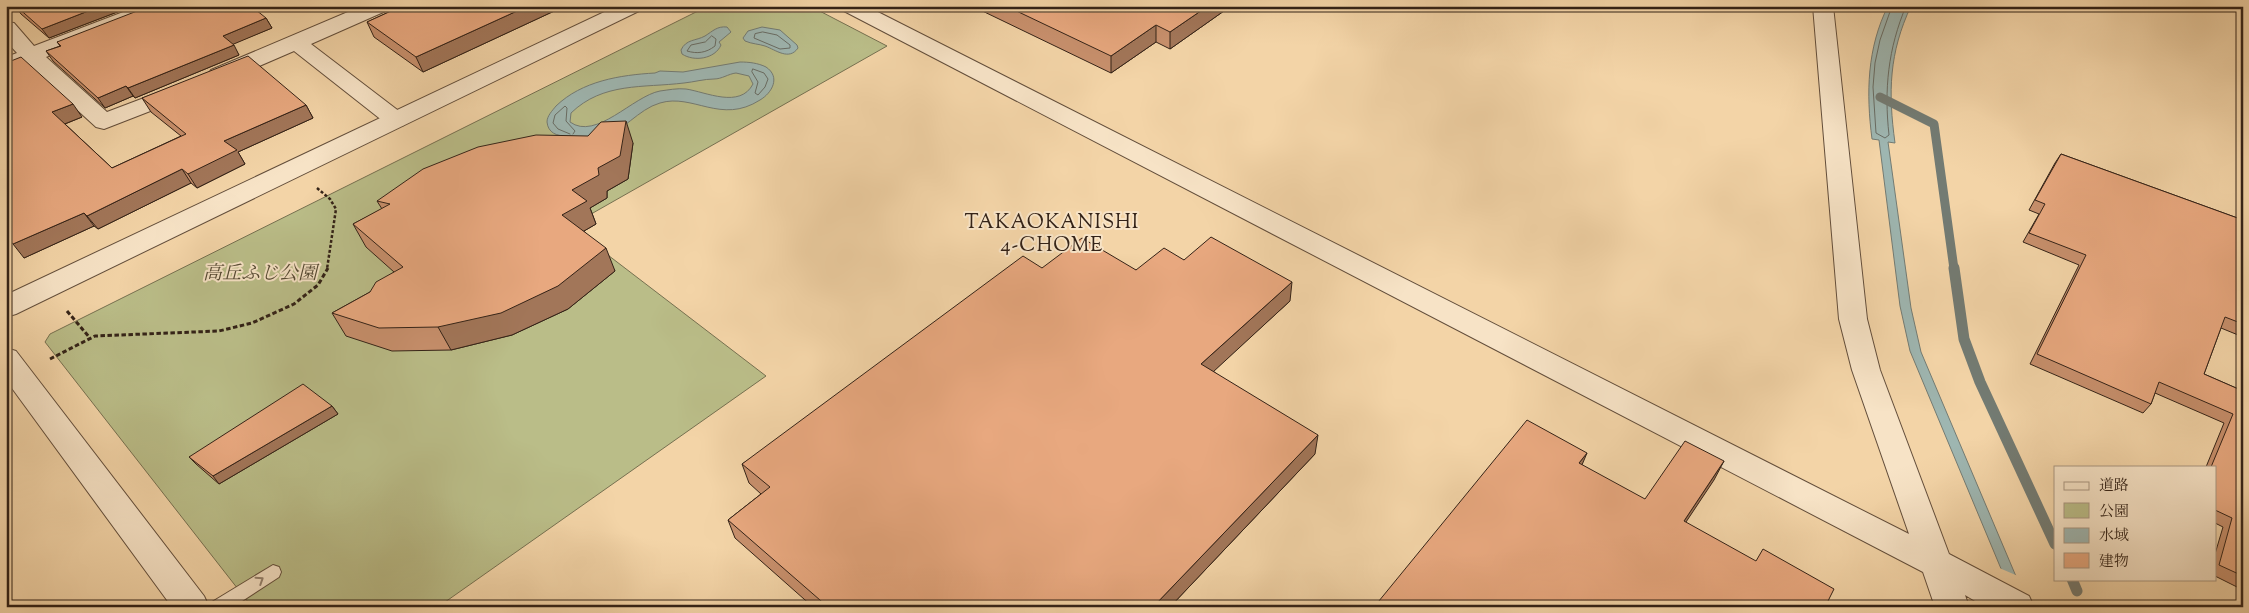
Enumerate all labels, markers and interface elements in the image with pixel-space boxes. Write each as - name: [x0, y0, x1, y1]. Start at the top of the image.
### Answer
- district label: TAKAOKANISHI 4-CHOME: [965, 209, 1139, 261]
- park label: 高丘ふじ公園: [203, 261, 320, 288]
- legend: [2054, 466, 2216, 580]
- text: 道路: [2099, 476, 2129, 497]
- text: 公園: [2099, 502, 2129, 523]
- text: 水域: [2099, 526, 2129, 547]
- text: 建物: [2099, 552, 2129, 573]
- one-way arrow: [255, 576, 264, 586]

